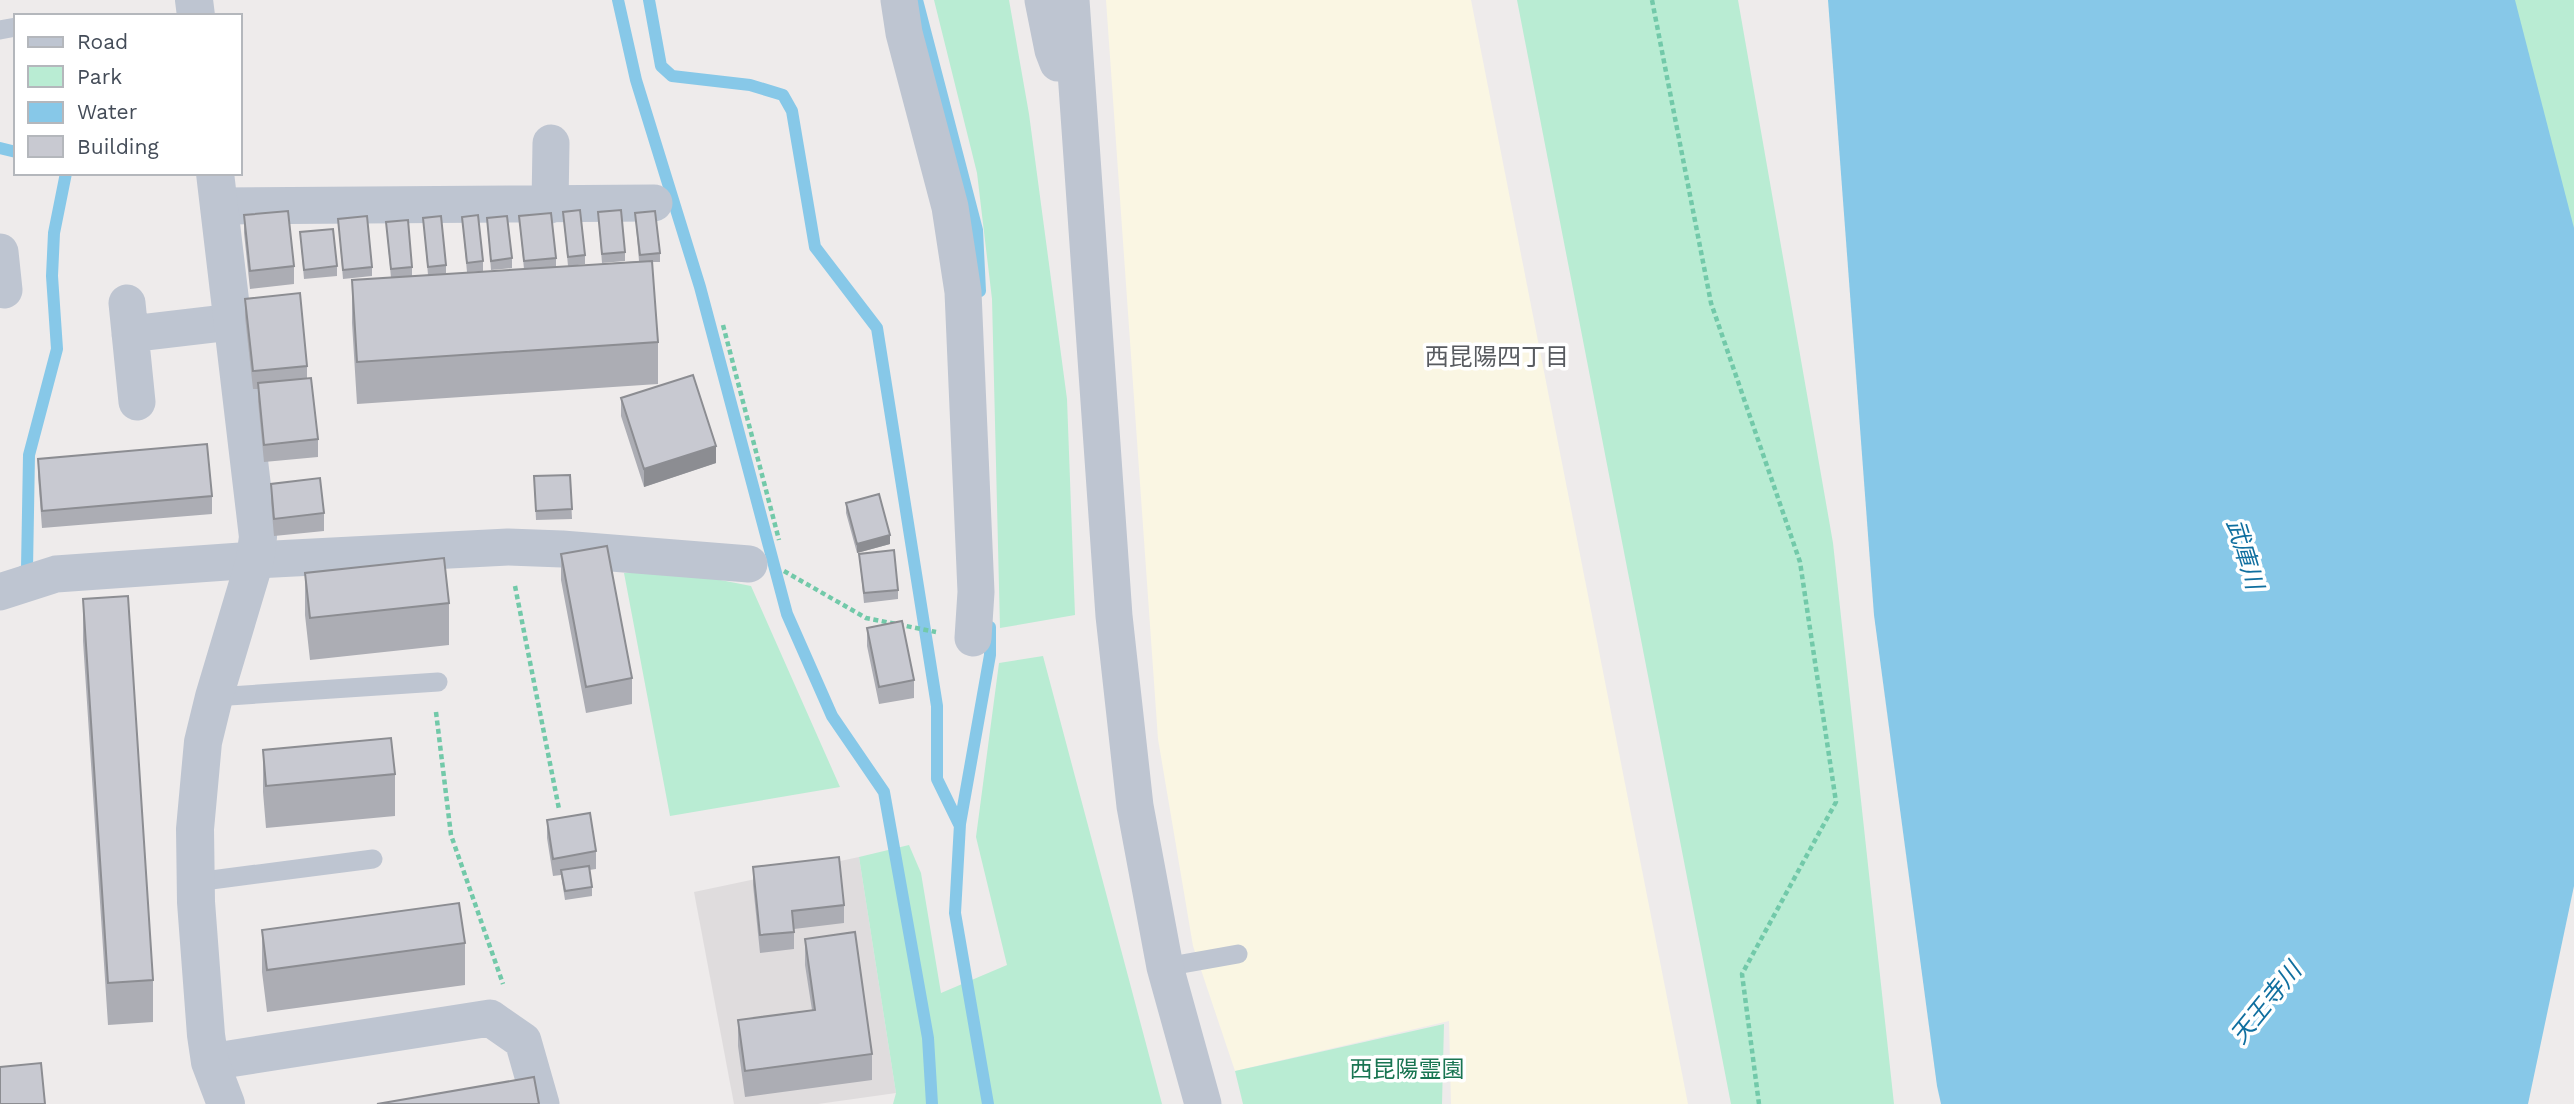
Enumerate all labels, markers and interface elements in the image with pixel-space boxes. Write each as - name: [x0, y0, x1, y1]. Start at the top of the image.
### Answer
- legend: [14, 14, 242, 175]
- text: Road: [77, 29, 128, 54]
- text: Park: [77, 64, 122, 89]
- text: Water: [77, 99, 138, 124]
- text: Building: [77, 134, 159, 159]
- district label: 西昆陽四丁目: [1425, 343, 1569, 371]
- water label: 武庫川: [2221, 515, 2270, 595]
- water label: 天王寺川: [2225, 955, 2309, 1049]
- park label: 西昆陽霊園: [1350, 1056, 1465, 1083]

